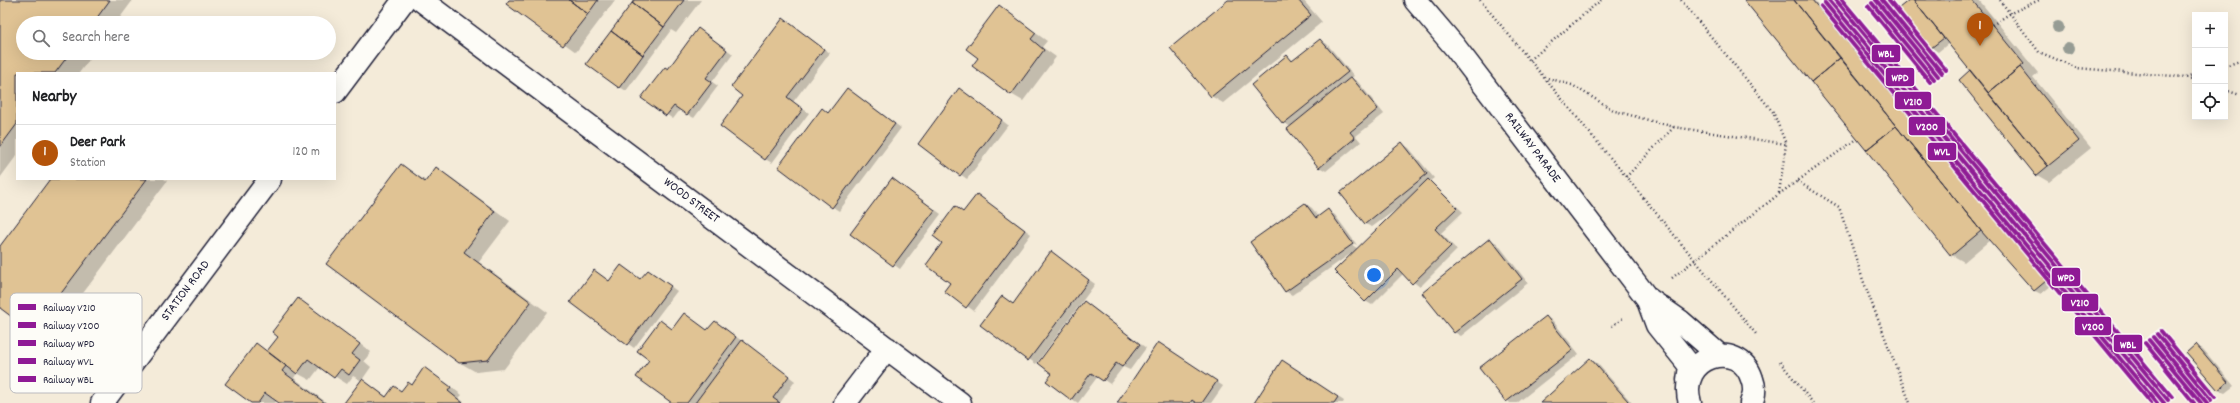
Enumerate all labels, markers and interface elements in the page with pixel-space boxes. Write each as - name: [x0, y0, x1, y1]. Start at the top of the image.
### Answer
- map controls: [2192, 12, 2228, 120]
- button: +: [2192, 12, 2228, 48]
- pin: 1: [1967, 13, 1993, 46]
- search box: [16, 16, 336, 60]
- icon: search: [30, 27, 52, 49]
- text: Search here: [62, 27, 130, 49]
- line badge: WBL: [1871, 44, 1901, 63]
- text: WBL: [1878, 47, 1895, 63]
- button: −: [2192, 48, 2228, 84]
- line badge: WPD: [1885, 67, 1915, 87]
- text: WPD: [1892, 71, 1909, 87]
- button: locate: [2192, 84, 2228, 120]
- text: Nearby: [32, 86, 76, 110]
- line badge: V210: [1894, 91, 1932, 110]
- text: V210: [1904, 95, 1922, 111]
- street label: RAILWAY PARADE: [1499, 109, 1565, 187]
- line badge: V200: [1908, 116, 1946, 136]
- text: V200: [1916, 120, 1938, 136]
- text: Deer Park: [70, 132, 126, 154]
- line badge: WVL: [1927, 142, 1957, 161]
- text: 1: [44, 143, 46, 162]
- text: 120 m: [292, 143, 320, 162]
- text: WVL: [1934, 145, 1951, 161]
- text: Station: [70, 154, 106, 173]
- street label: WOOD STREET: [659, 173, 723, 229]
- street label: STATION ROAD: [157, 256, 215, 325]
- your location: [1364, 265, 1384, 285]
- line badge: WPD: [2051, 267, 2081, 287]
- text: WPD: [2058, 271, 2075, 287]
- legend: [10, 293, 142, 393]
- line badge: V210: [2061, 293, 2099, 312]
- text: V210: [2071, 296, 2089, 312]
- text: Railway V210: [43, 301, 96, 317]
- line badge: V200: [2074, 316, 2112, 336]
- text: Railway V200: [43, 319, 99, 335]
- text: V200: [2082, 320, 2104, 336]
- line badge: WBL: [2113, 334, 2143, 353]
- text: Railway WPD: [43, 337, 95, 353]
- text: WBL: [2120, 338, 2137, 354]
- text: Railway WVL: [43, 355, 94, 371]
- text: Railway WBL: [43, 373, 94, 389]

